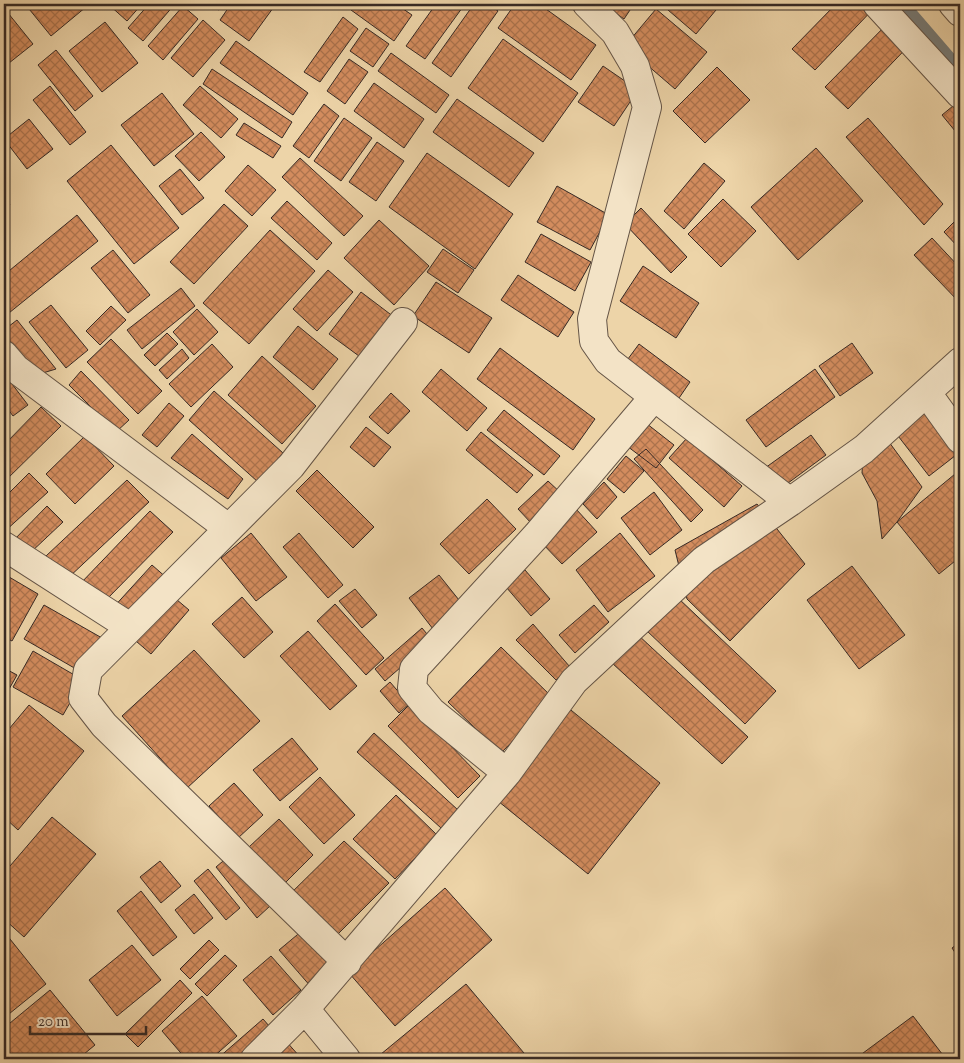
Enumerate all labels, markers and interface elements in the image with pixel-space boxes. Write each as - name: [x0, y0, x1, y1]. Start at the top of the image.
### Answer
- scale bar: [30, 1003, 146, 1035]
- text: 20 m: [38, 1012, 69, 1033]

